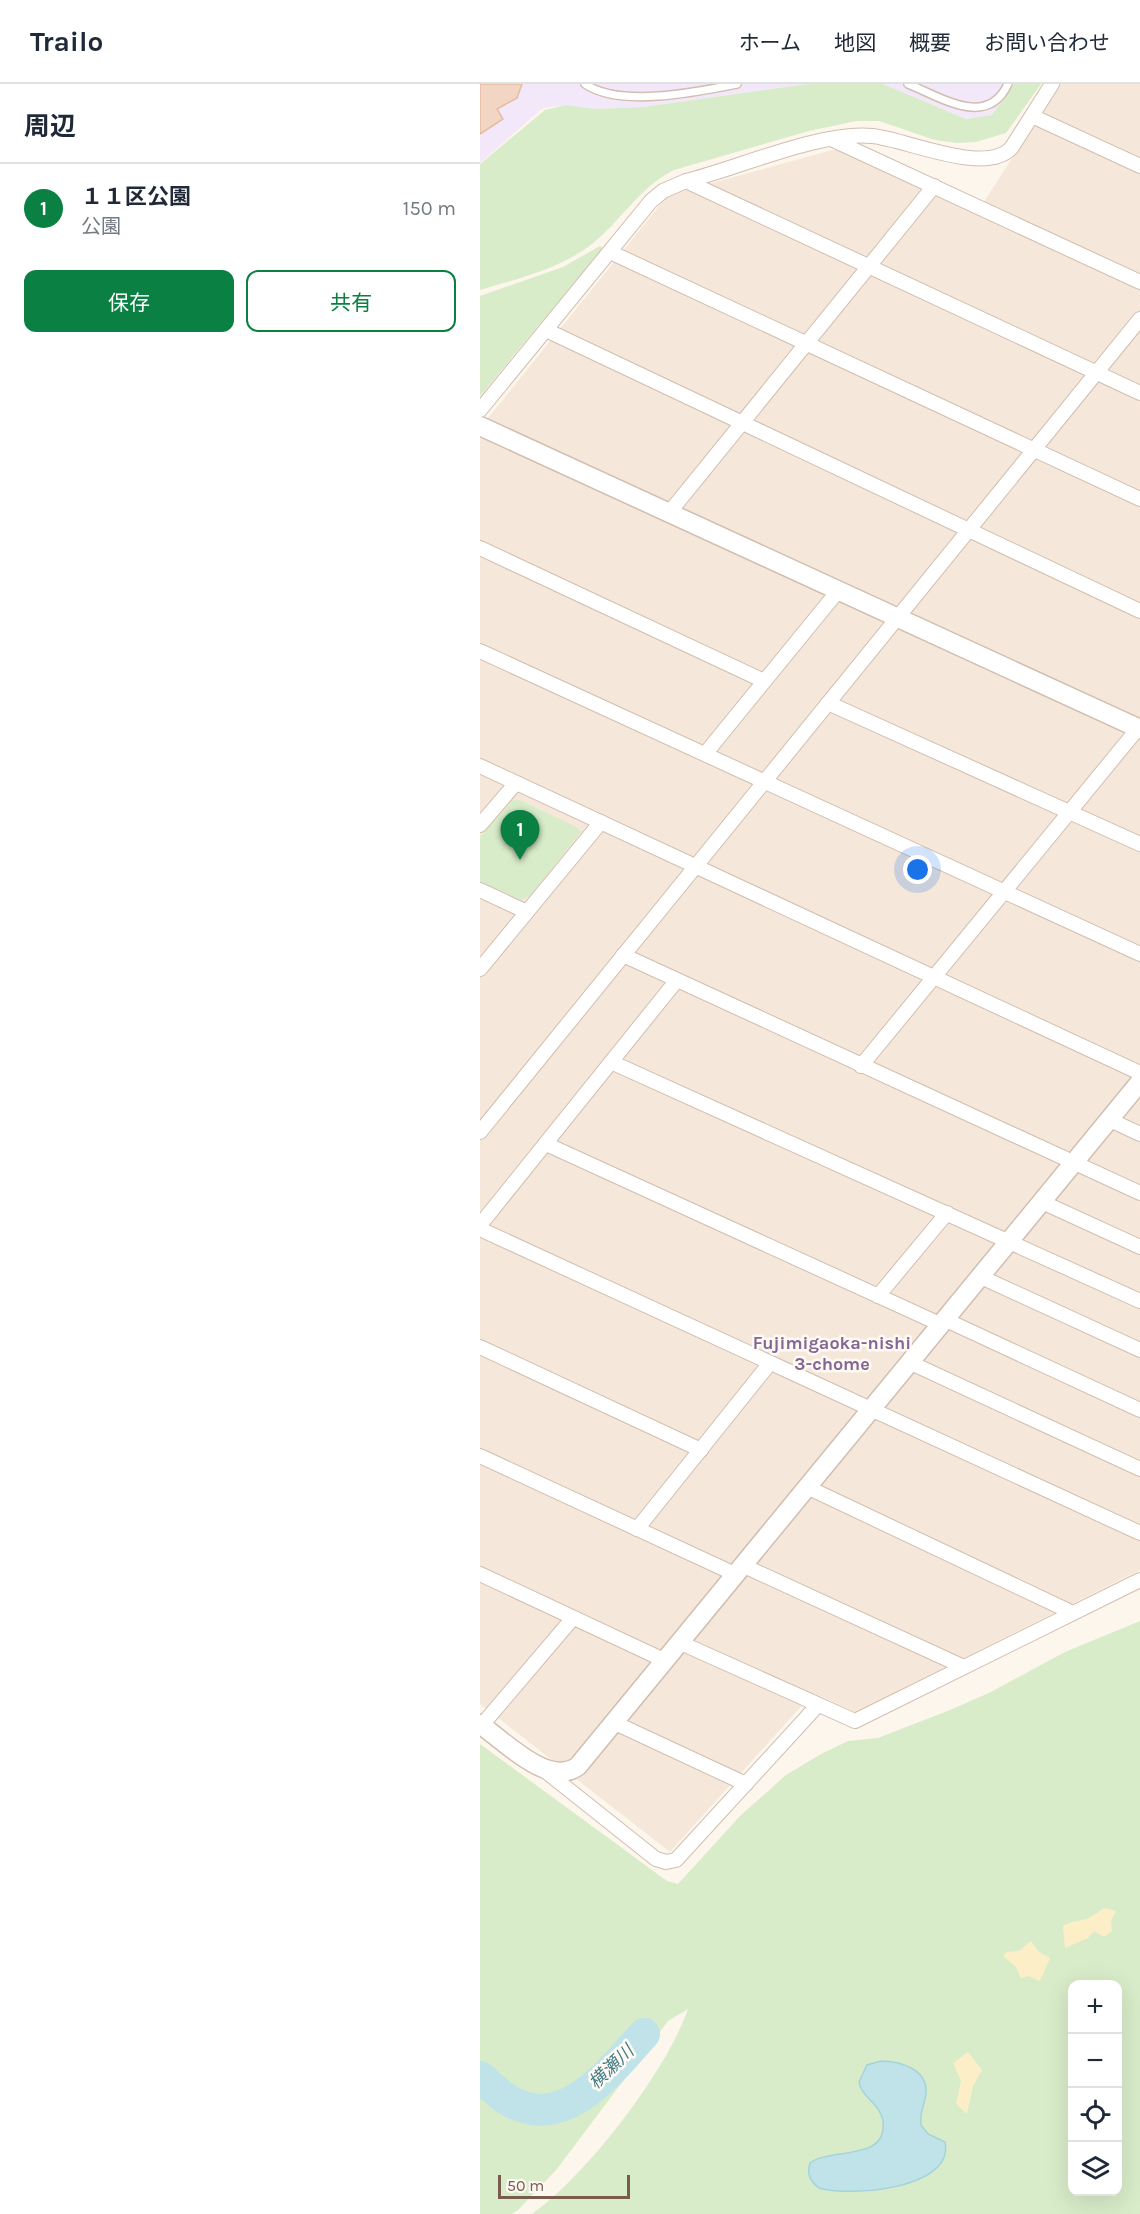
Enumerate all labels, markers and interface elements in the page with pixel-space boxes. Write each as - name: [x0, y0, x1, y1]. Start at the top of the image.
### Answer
- text: Trailo: [30, 25, 103, 58]
- text: ホーム: [739, 31, 801, 55]
- text: 地図: [834, 31, 876, 55]
- text: 概要: [909, 31, 951, 55]
- text: お問い合わせ: [984, 31, 1110, 55]
- text: 周辺: [24, 111, 76, 142]
- text: １１区公園: [81, 184, 191, 210]
- text: 1: [40, 197, 47, 220]
- text: 150 m: [403, 197, 456, 220]
- text: 公園: [81, 215, 121, 238]
- button: 保存: [24, 270, 234, 332]
- button: 共有: [246, 270, 456, 332]
- pin: 1: [500, 810, 540, 860]
- your location: [903, 855, 932, 884]
- district label: Fujimigaoka-nishi 3-chome: [753, 1332, 911, 1375]
- map controls: [1068, 1980, 1122, 2196]
- button: +: [1068, 1980, 1122, 2034]
- button: −: [1068, 2034, 1122, 2088]
- water label: 横瀬川: [584, 2039, 640, 2094]
- button: locate: [1068, 2088, 1122, 2142]
- button: layers: [1068, 2142, 1122, 2196]
- scale bar: [498, 2172, 630, 2200]
- text: 50 m: [507, 2176, 544, 2195]

